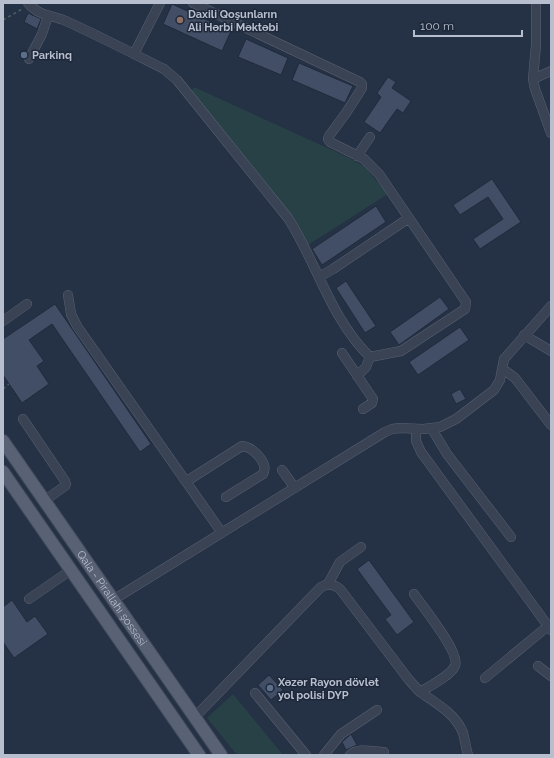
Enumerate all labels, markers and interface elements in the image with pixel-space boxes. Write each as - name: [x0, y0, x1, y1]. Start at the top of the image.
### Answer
- place label: Daxili Qoşunların Ali Hərbi Məktəbi: [188, 8, 279, 34]
- scale bar: [414, 12, 522, 38]
- marker: Daxili Qoşunların Ali Hərbi Məktəbi: [175, 15, 185, 25]
- text: 100 m: [420, 19, 454, 33]
- place label: Parkinq: [32, 49, 72, 62]
- marker: Parkinq: [19, 50, 29, 60]
- street label: Qala - Pirallahı şossesi: [74, 548, 149, 648]
- place label: Xəzər Rayon dövlət yol polisi DYP: [277, 676, 380, 702]
- marker: Xəzər Rayon dövlət yol polisi DYP: [265, 683, 275, 693]

